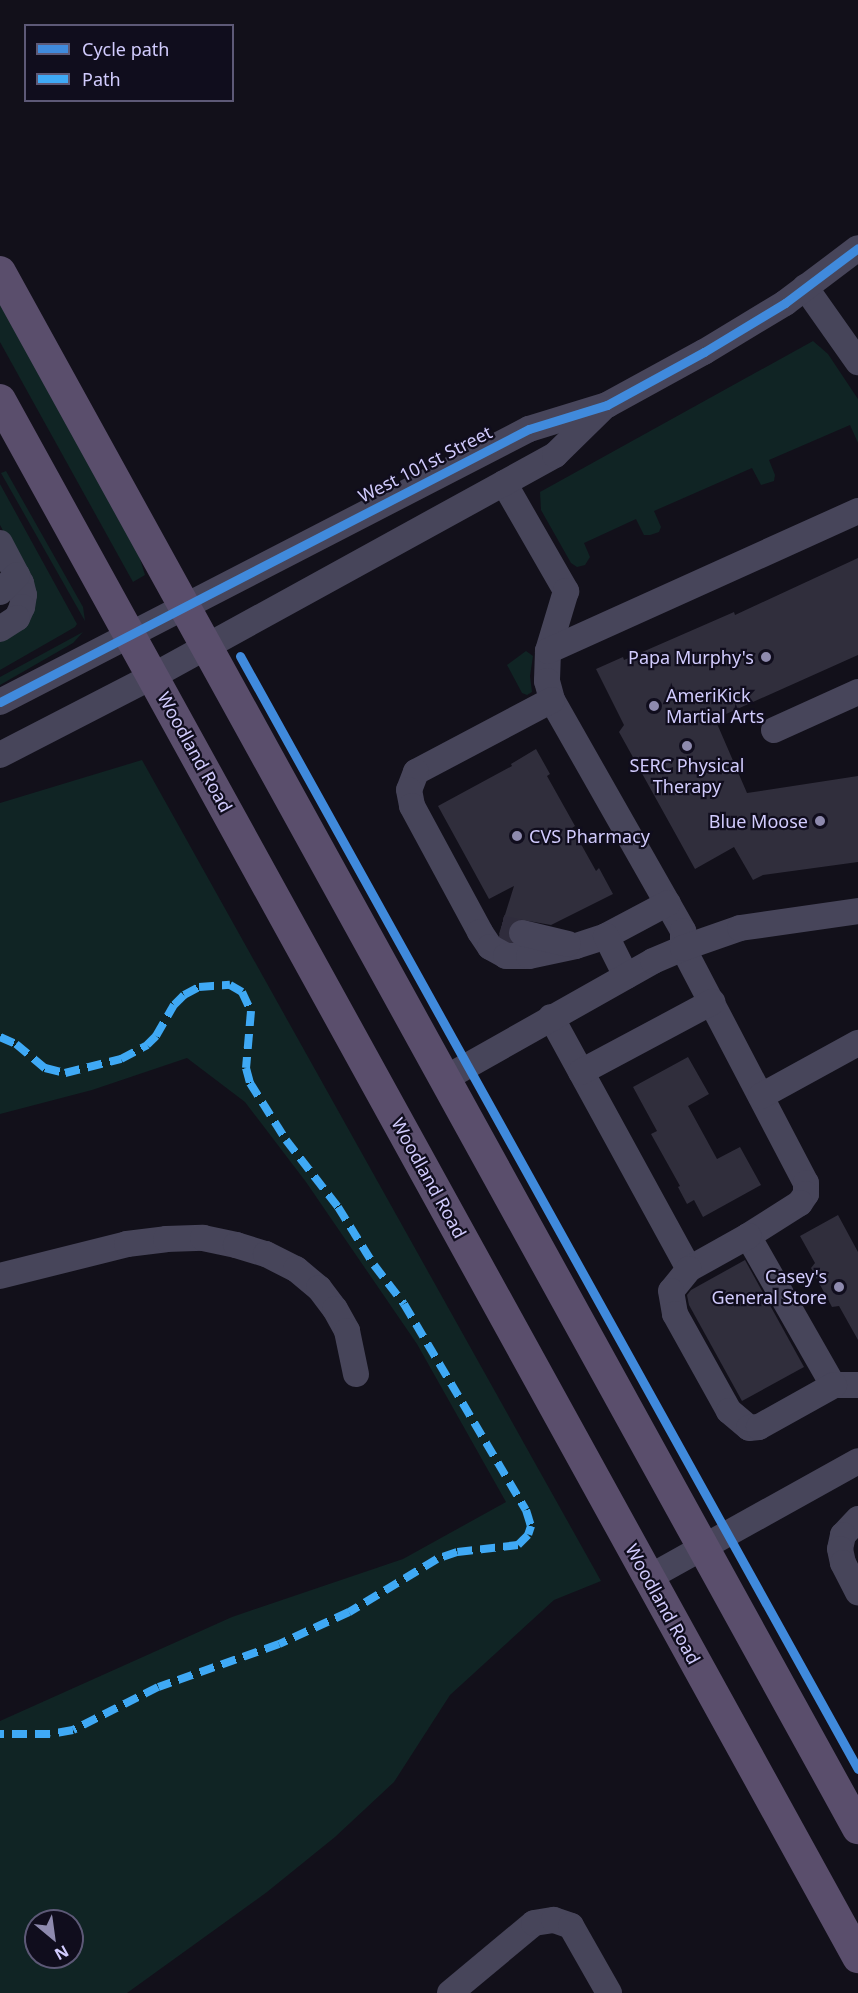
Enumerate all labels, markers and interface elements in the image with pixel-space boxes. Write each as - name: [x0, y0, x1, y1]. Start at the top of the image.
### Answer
- legend: [24, 24, 234, 102]
- text: Cycle path: [82, 37, 169, 61]
- text: Path: [82, 67, 121, 91]
- street label: West 101st Street: [354, 421, 496, 507]
- place label: Papa Murphy's: [628, 646, 754, 668]
- marker: Papa Murphy's: [759, 650, 773, 664]
- place label: AmeriKick Martial Arts: [666, 685, 764, 728]
- street label: Woodland Road: [153, 688, 237, 816]
- marker: AmeriKick Martial Arts: [647, 699, 661, 713]
- marker: SERC Physical Therapy: [680, 739, 694, 753]
- place label: SERC Physical Therapy: [630, 755, 744, 798]
- place label: Blue Moose: [709, 810, 808, 832]
- marker: Blue Moose: [813, 814, 827, 828]
- place label: CVS Pharmacy: [529, 825, 650, 847]
- marker: CVS Pharmacy: [510, 829, 524, 843]
- street label: Woodland Road: [387, 1114, 471, 1242]
- place label: Casey's General Store: [711, 1266, 827, 1308]
- marker: Casey's General Store: [832, 1280, 846, 1294]
- street label: Woodland Road: [621, 1540, 705, 1668]
- north arrow: [24, 1909, 84, 1969]
- text: N: [51, 1940, 73, 1966]

